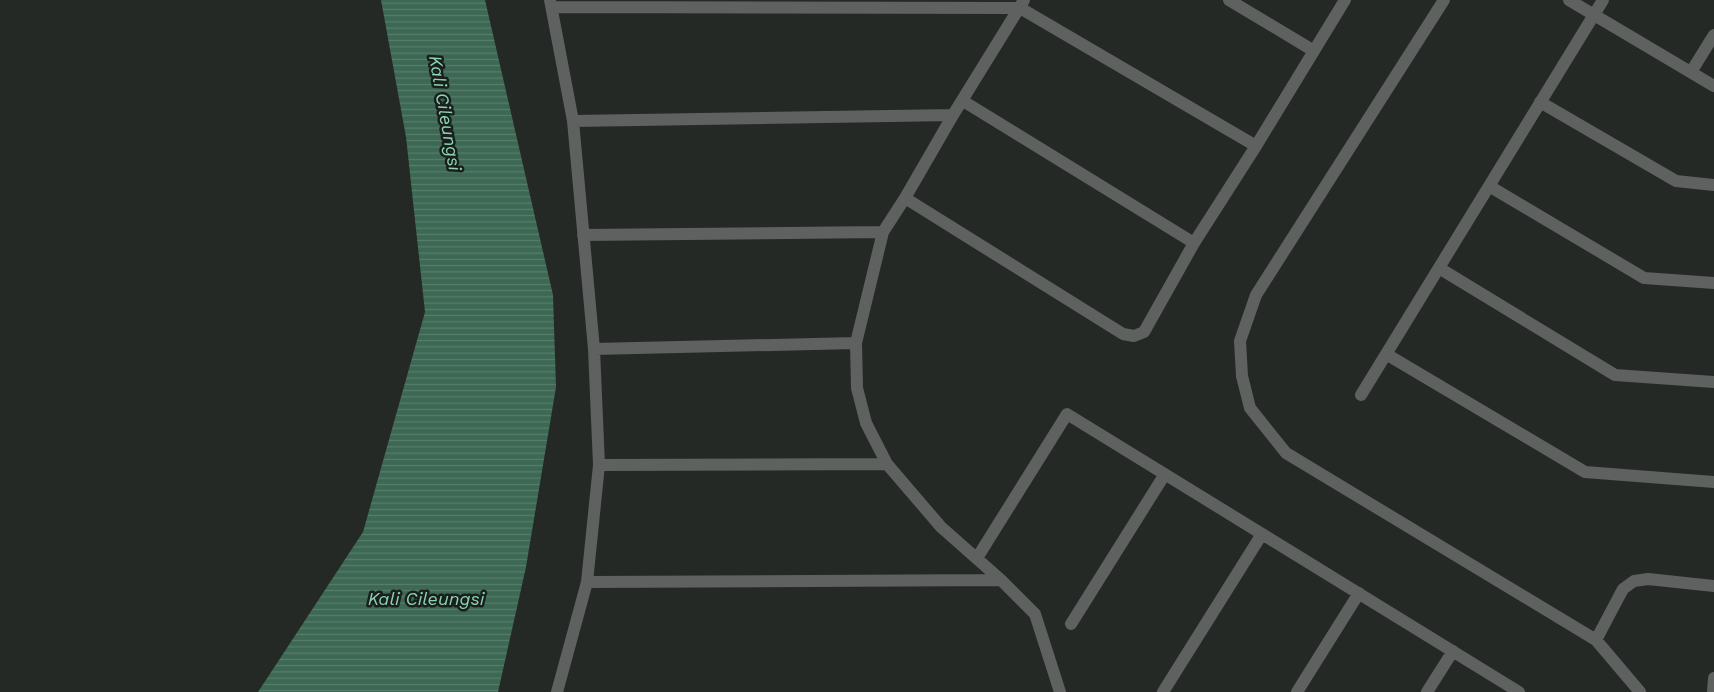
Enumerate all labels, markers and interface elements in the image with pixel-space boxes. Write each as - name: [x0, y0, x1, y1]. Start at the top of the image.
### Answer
- water label: Kali Cileungsi: [425, 54, 466, 174]
- water label: Kali Cileungsi: [368, 588, 486, 609]

